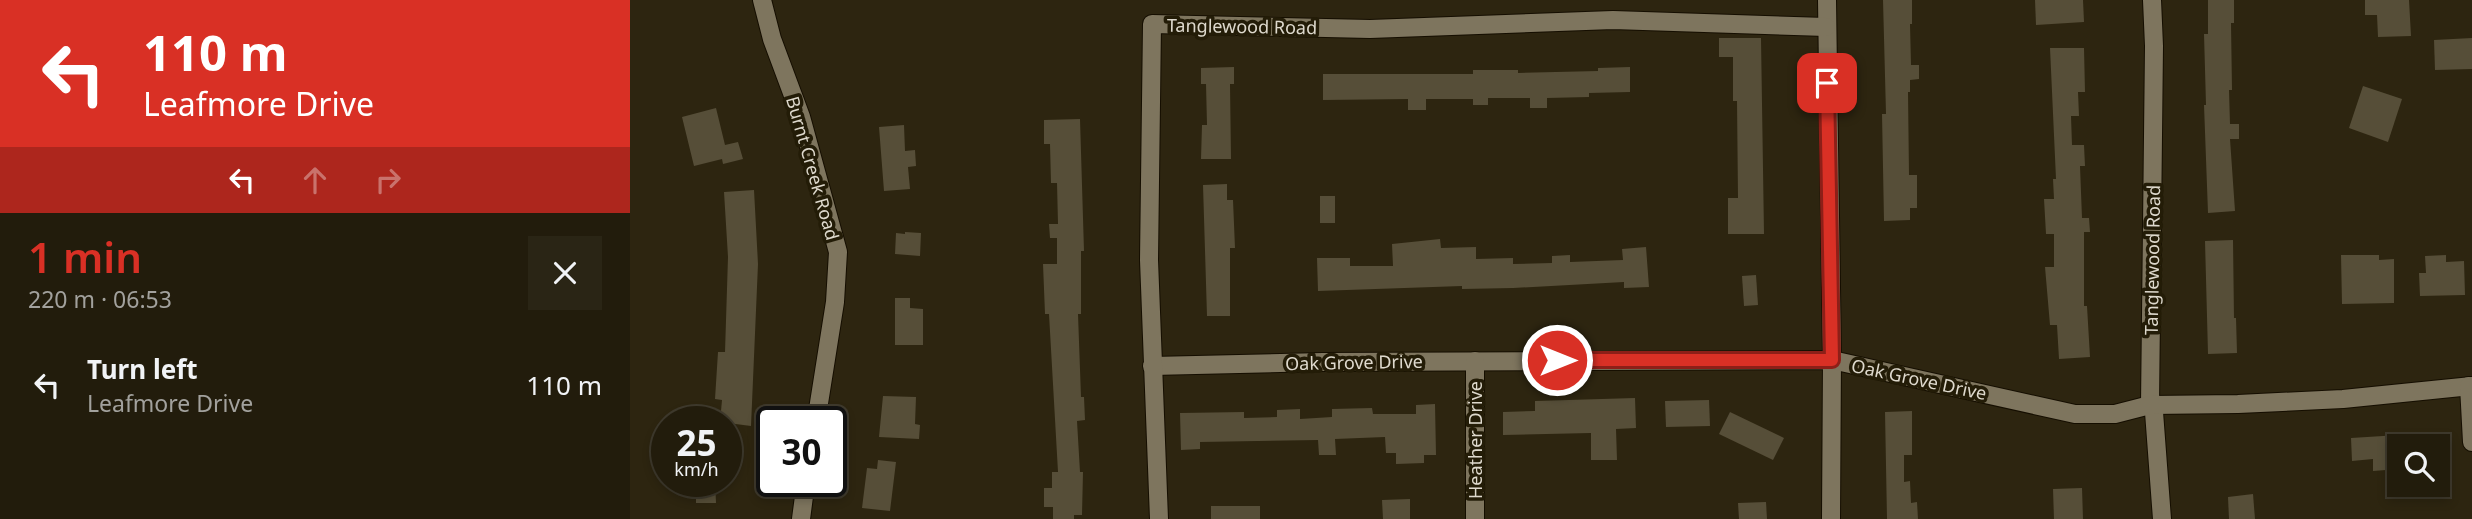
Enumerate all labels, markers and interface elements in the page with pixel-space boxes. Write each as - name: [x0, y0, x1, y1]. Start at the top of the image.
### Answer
- street label: Tanglewood Road: [1167, 13, 1317, 39]
- text: 110 m: [143, 19, 288, 85]
- icon: left: [28, 28, 119, 119]
- pin: [1797, 53, 1857, 113]
- icon: arrive: [1808, 64, 1846, 102]
- text: Leafmore Drive: [143, 82, 374, 125]
- street label: Burnt Creek Road: [781, 93, 845, 243]
- icon: left: [223, 161, 261, 199]
- icon: ahead: [296, 161, 334, 199]
- icon: right: [369, 161, 407, 199]
- street label: Tanglewood Road: [2139, 185, 2165, 335]
- text: 1 min: [28, 228, 142, 285]
- button: close: [528, 236, 602, 310]
- text: 220 m · 06:53: [28, 283, 172, 315]
- position arrow: [1520, 323, 1594, 397]
- street label: Oak Grove Drive: [1285, 349, 1423, 375]
- text: Turn left: [87, 351, 198, 387]
- street label: Oak Grove Drive: [1849, 353, 1989, 405]
- icon: left: [28, 366, 66, 404]
- text: 110 m: [526, 367, 602, 403]
- street label: Heather Drive: [1463, 381, 1487, 499]
- text: Leafmore Drive: [87, 387, 253, 419]
- speed limit sign: 30: [756, 406, 847, 497]
- text: 25: [676, 419, 717, 466]
- map controls: [2387, 434, 2450, 497]
- button: search: [2387, 434, 2450, 497]
- text: km/h: [674, 457, 719, 481]

